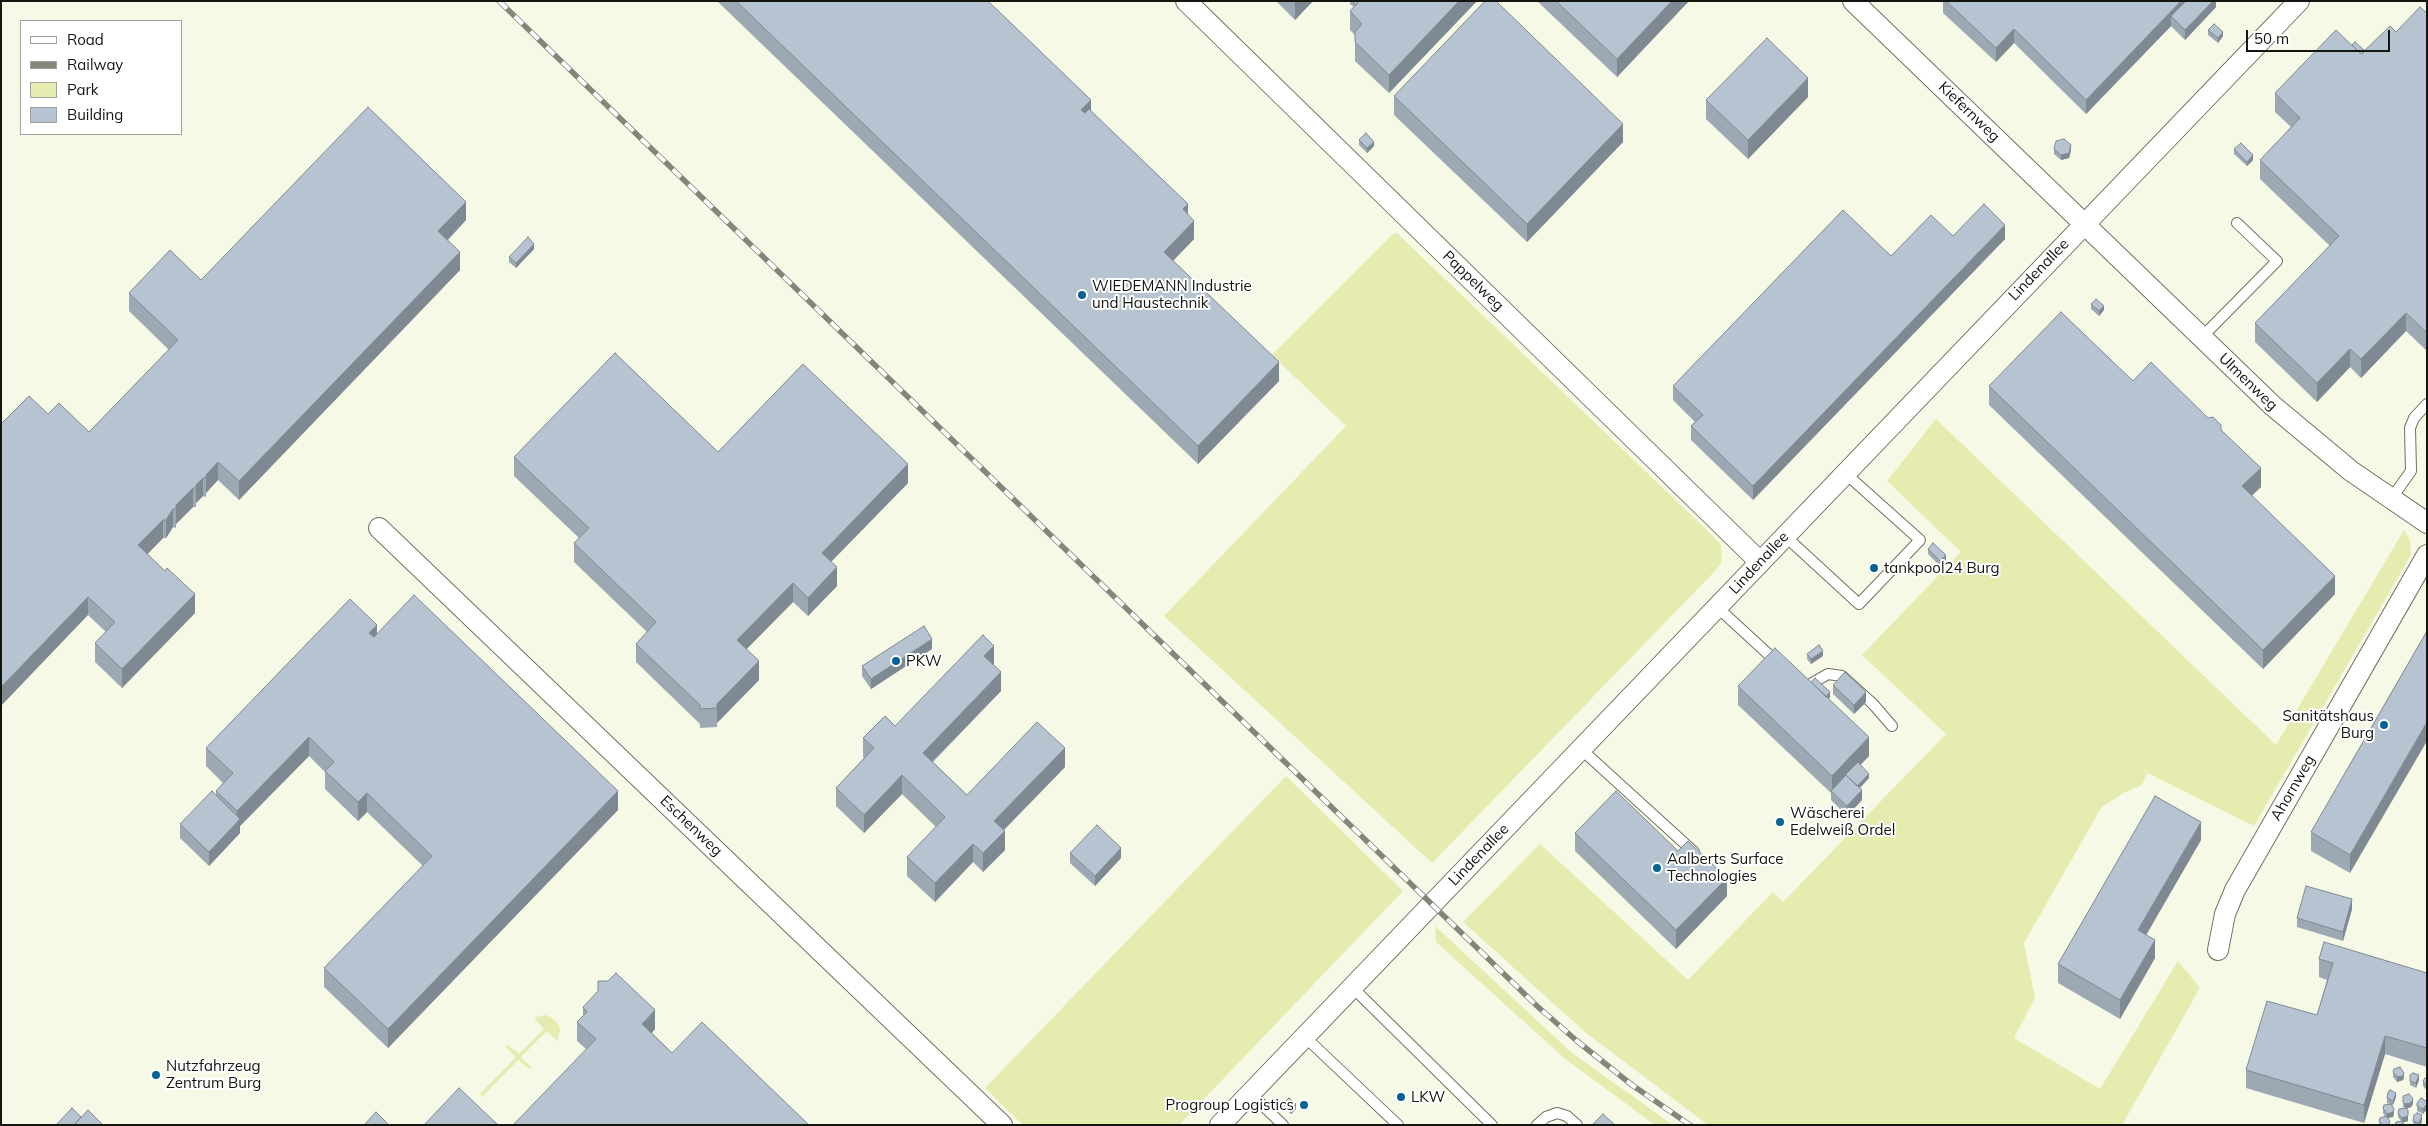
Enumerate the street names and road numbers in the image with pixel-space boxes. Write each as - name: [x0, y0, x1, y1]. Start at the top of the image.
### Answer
- street label: Kiefernweg: [1934, 78, 2004, 146]
- street label: Lindenallee: [2005, 235, 2073, 305]
- street label: Pappelweg: [1439, 247, 1507, 315]
- street label: Ulmenweg: [2215, 350, 2281, 414]
- street label: Lindenallee: [1725, 528, 1793, 598]
- street label: Ahornweg: [2267, 752, 2319, 824]
- street label: Eschenweg: [656, 792, 726, 860]
- street label: Lindenallee: [1445, 820, 1513, 890]

